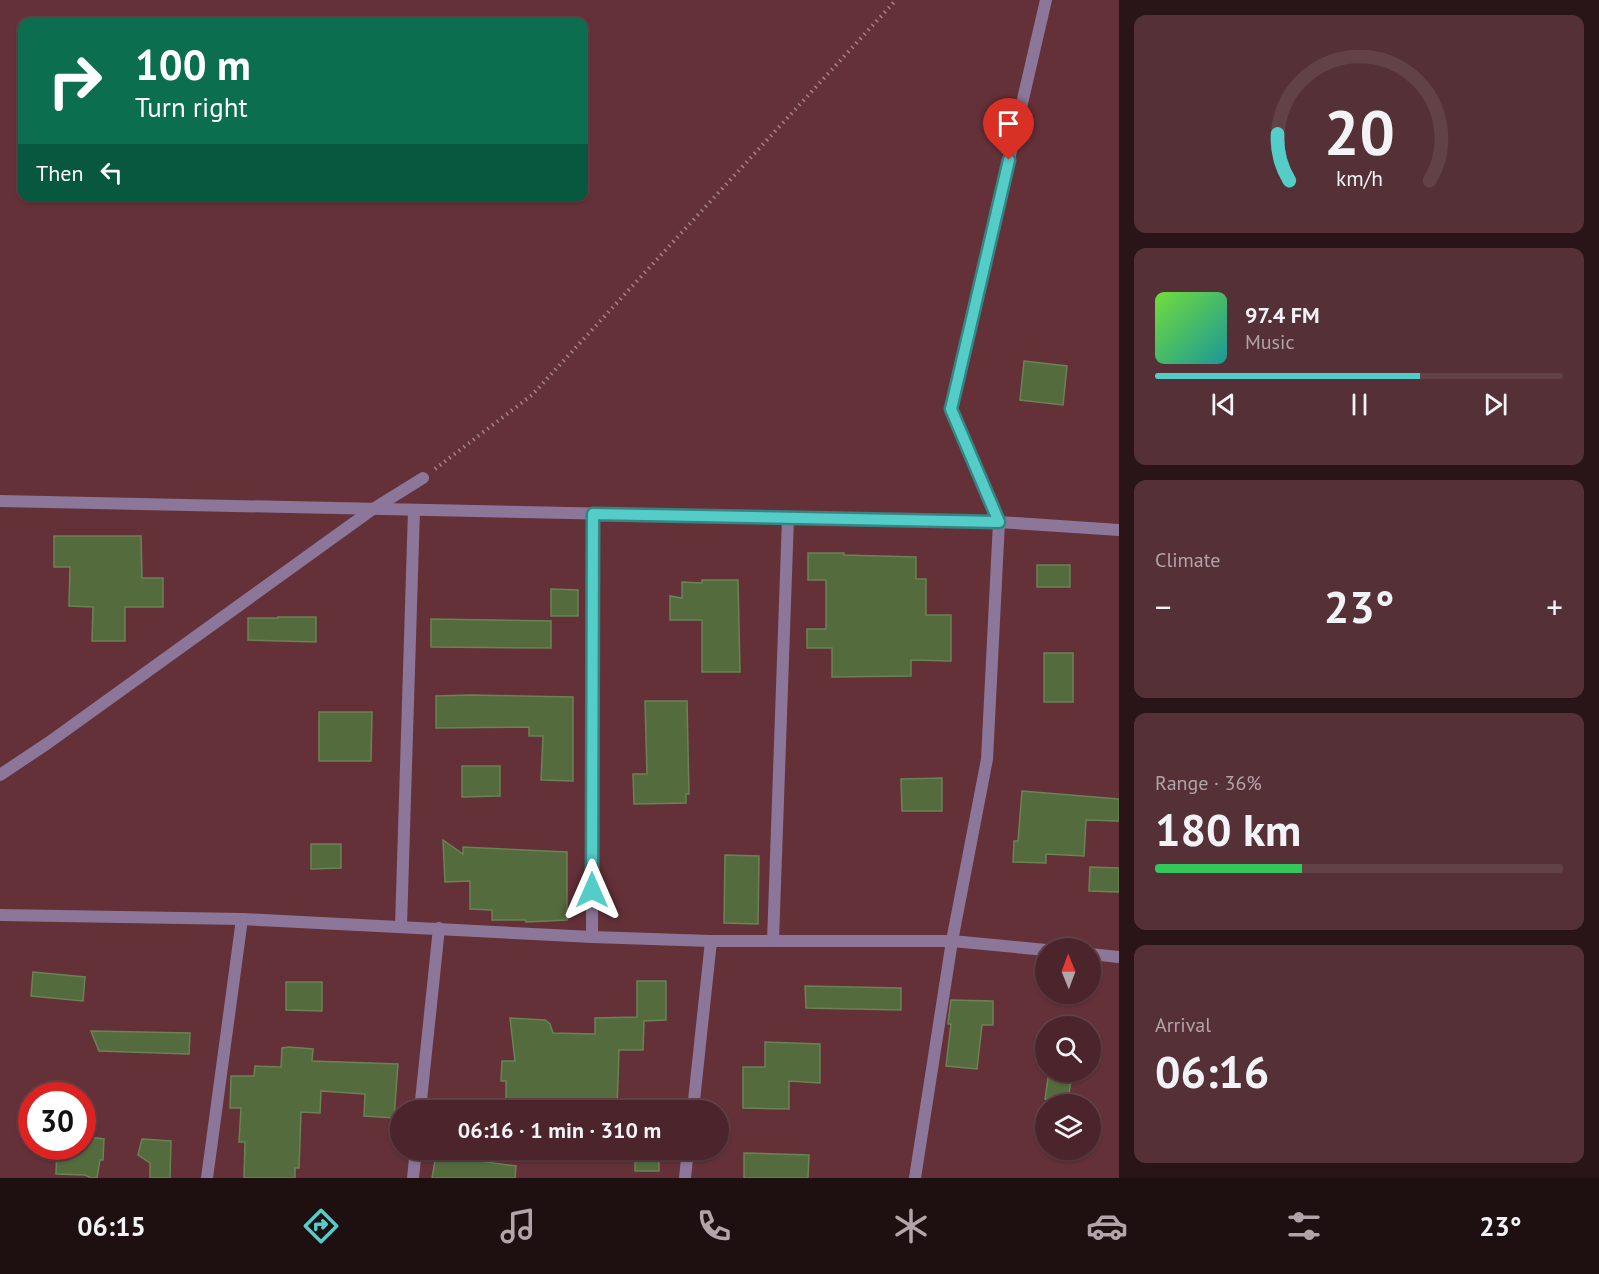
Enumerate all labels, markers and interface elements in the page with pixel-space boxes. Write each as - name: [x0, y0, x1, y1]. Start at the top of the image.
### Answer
- text: 100 m: [135, 37, 251, 92]
- icon: right: [36, 42, 114, 120]
- text: Turn right: [135, 90, 248, 124]
- text: 20: [1324, 91, 1394, 172]
- pin: [983, 98, 1034, 160]
- icon: arrive: [992, 107, 1025, 140]
- icon: left: [95, 156, 128, 189]
- text: Then: [36, 159, 83, 187]
- text: km/h: [1335, 164, 1382, 192]
- text: 97.4 FM: [1245, 301, 1320, 329]
- text: Music: [1245, 329, 1294, 355]
- icon: previous: [1207, 388, 1240, 421]
- icon: pause: [1343, 388, 1376, 421]
- icon: next: [1479, 388, 1512, 421]
- text: Climate: [1155, 547, 1221, 573]
- text: 23°: [1324, 577, 1394, 635]
- text: −: [1155, 585, 1172, 628]
- text: +: [1546, 585, 1563, 628]
- text: Range · 36%: [1155, 770, 1262, 796]
- text: 180 km: [1155, 800, 1301, 858]
- position arrow: [560, 858, 624, 922]
- north arrow: [1035, 938, 1101, 1004]
- map controls: [1035, 938, 1101, 1160]
- text: Arrival: [1155, 1012, 1211, 1038]
- button: search: [1035, 1016, 1101, 1082]
- text: 06:16: [1155, 1042, 1269, 1100]
- speed limit sign: 30: [18, 1082, 96, 1160]
- button: layers: [1035, 1094, 1101, 1160]
- text: 06:16 · 1 min · 310 m: [458, 1116, 661, 1144]
- icon: directions: [300, 1205, 342, 1247]
- icon: music: [497, 1205, 539, 1247]
- icon: phone: [693, 1205, 735, 1247]
- icon: climate: [890, 1205, 932, 1247]
- icon: car: [1086, 1205, 1128, 1247]
- icon: filters: [1283, 1205, 1325, 1247]
- text: 06:15: [77, 1209, 146, 1243]
- text: 23°: [1479, 1209, 1522, 1243]

